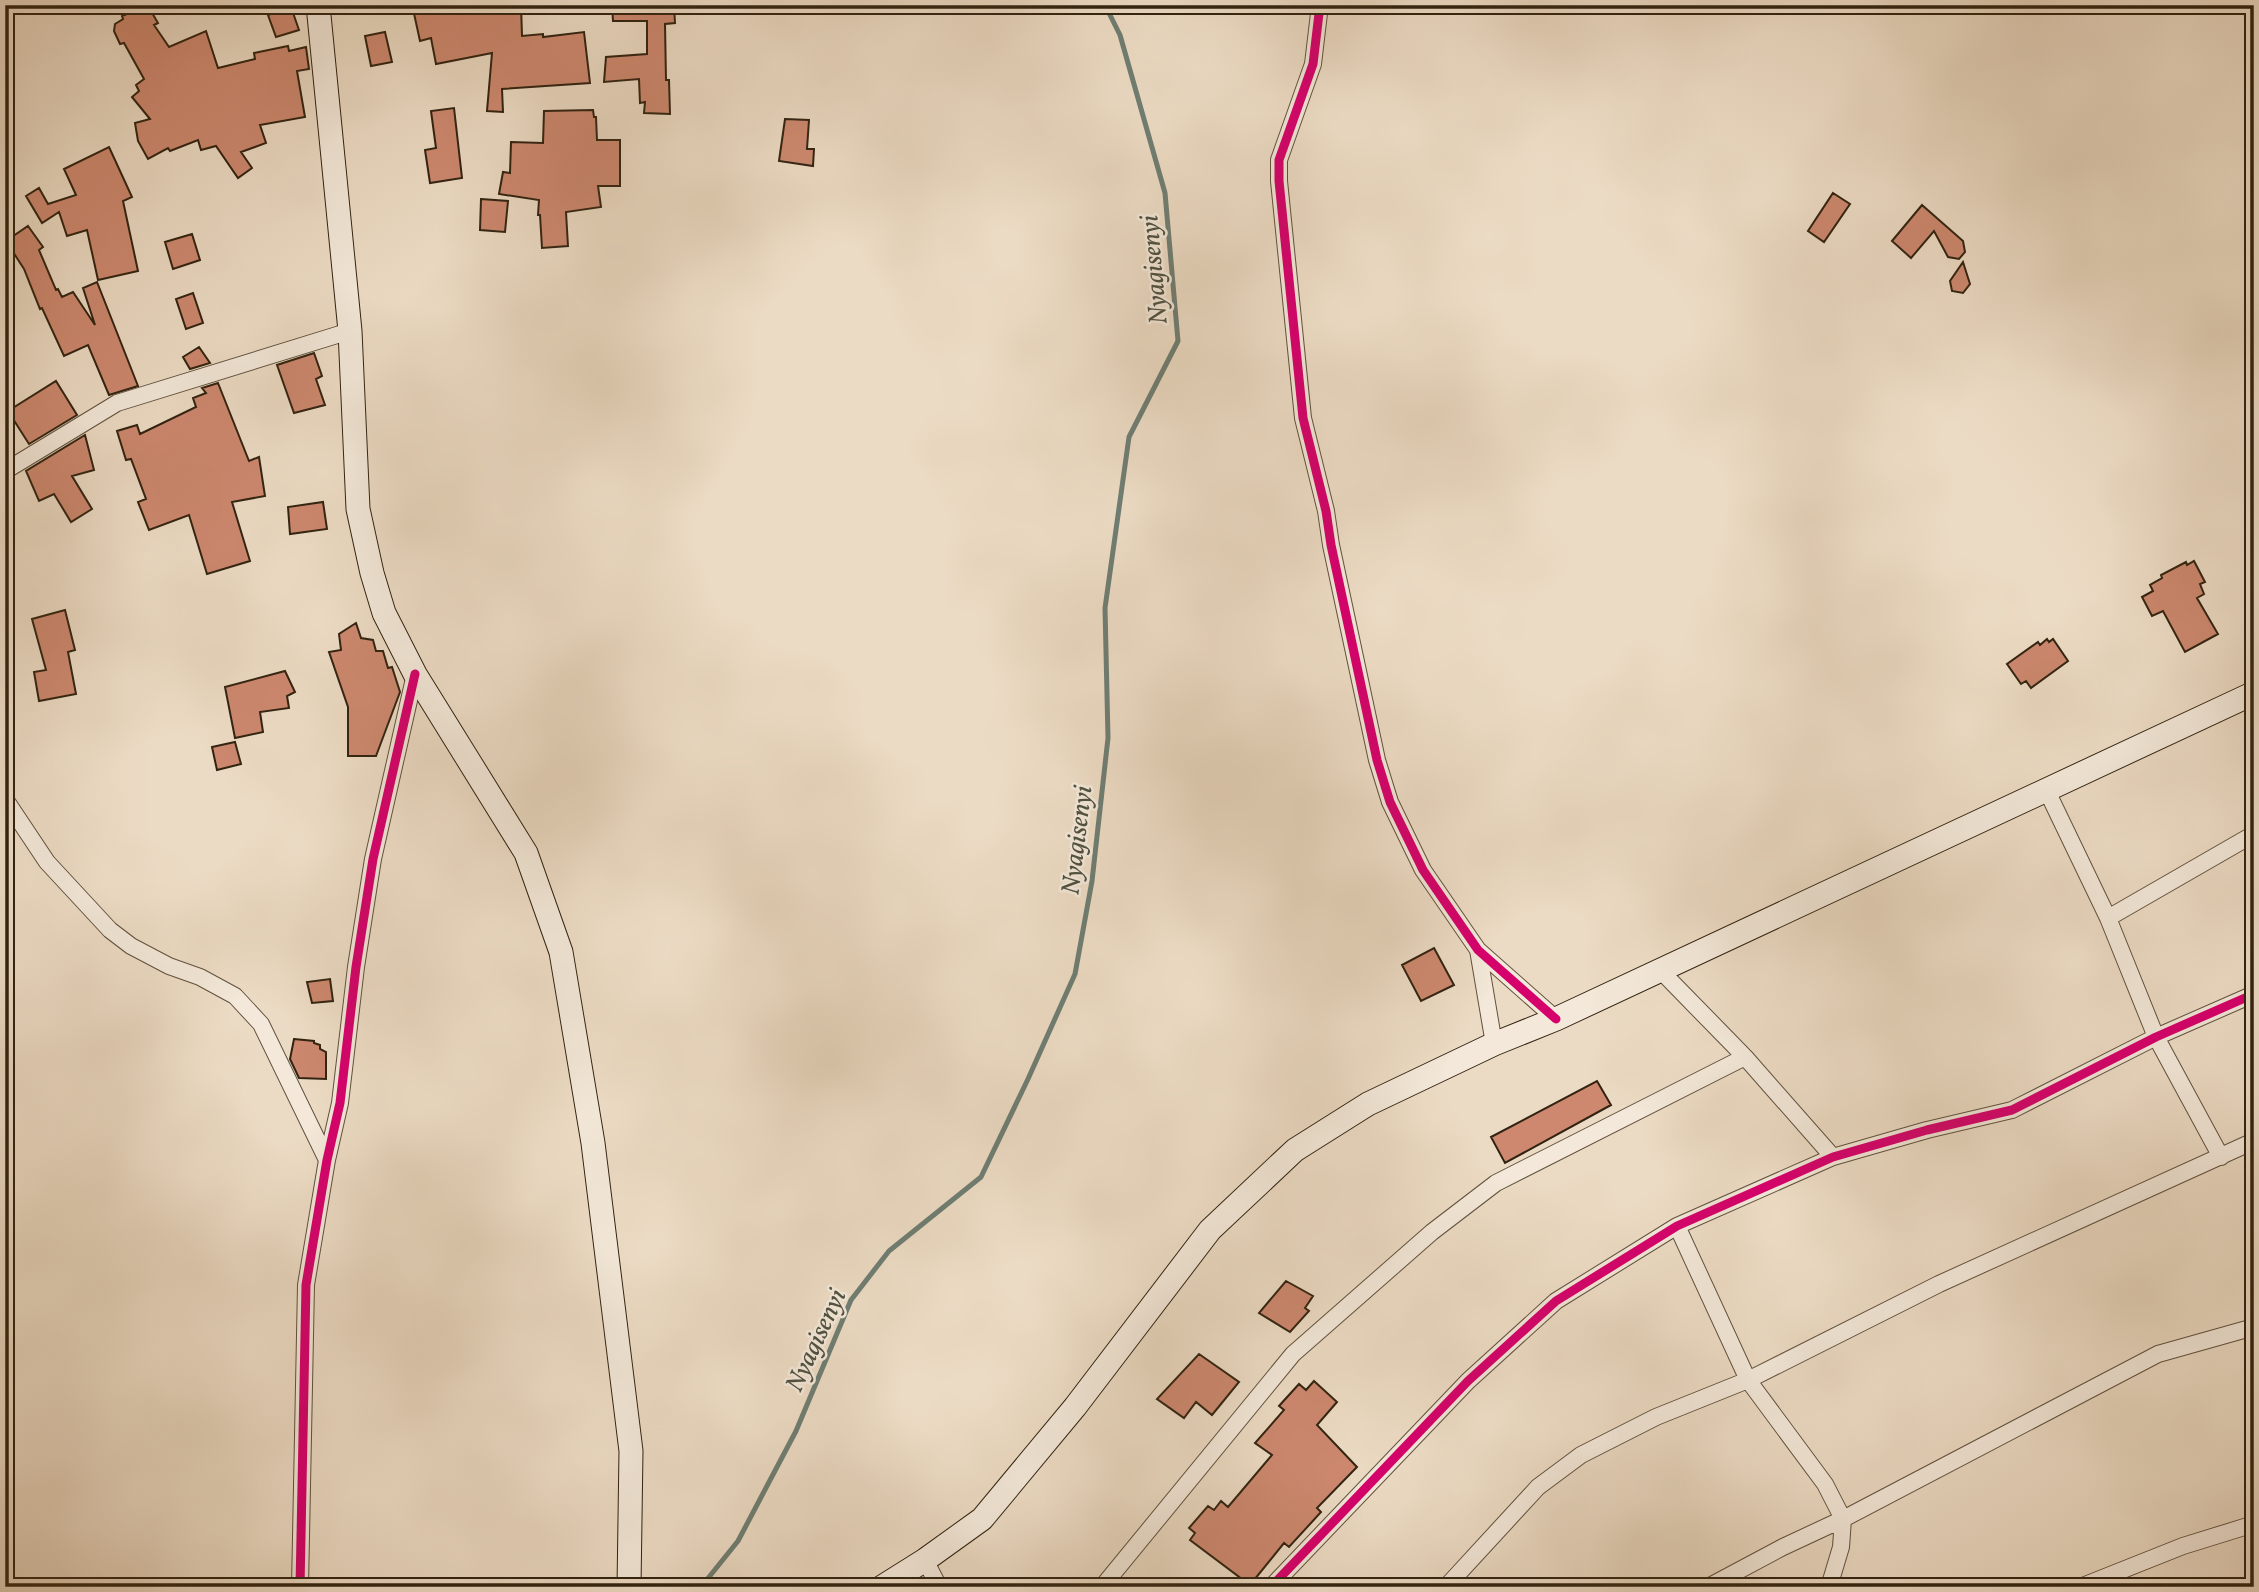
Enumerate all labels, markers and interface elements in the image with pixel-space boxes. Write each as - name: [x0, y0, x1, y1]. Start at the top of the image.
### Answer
- water label: Nyagisenyi: [1132, 213, 1178, 326]
- water label: Nyagisenyi: [1053, 783, 1103, 897]
- water label: Nyagisenyi: [777, 1283, 856, 1398]

